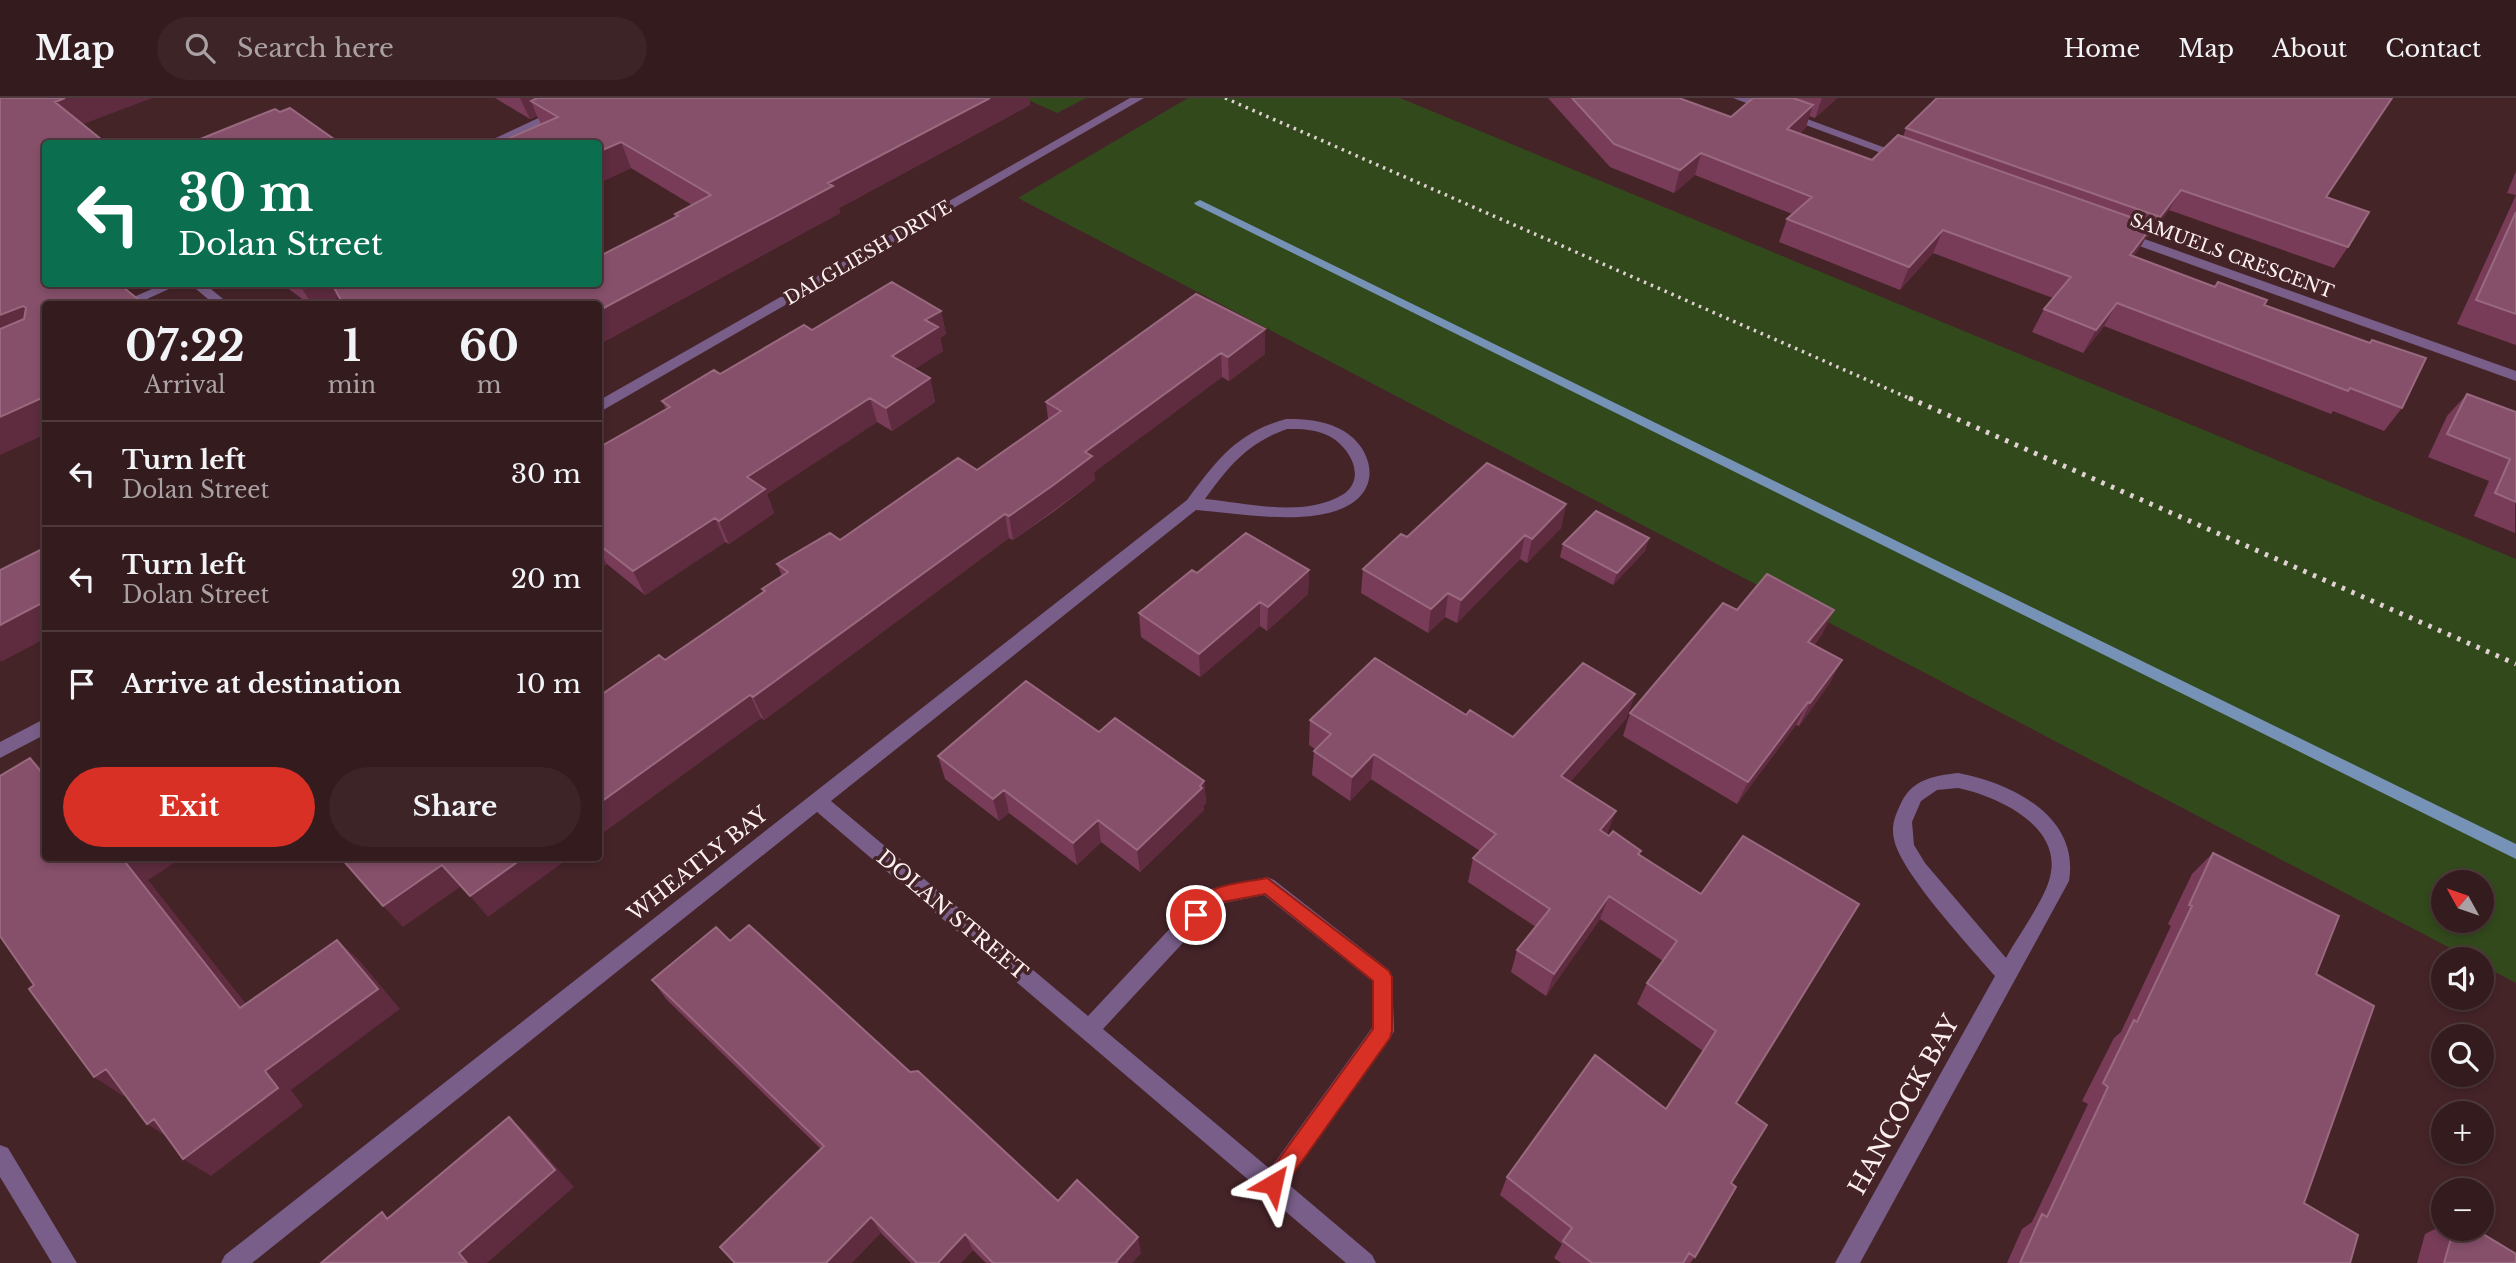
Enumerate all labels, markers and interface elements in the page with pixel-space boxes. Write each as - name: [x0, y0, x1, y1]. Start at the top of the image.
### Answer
- search box: [157, 17, 647, 80]
- text: Map: [35, 28, 115, 69]
- icon: search: [181, 29, 219, 67]
- text: Search here: [237, 32, 394, 64]
- text: Home: [2064, 34, 2140, 63]
- text: Map: [2178, 34, 2234, 63]
- text: About: [2272, 34, 2347, 63]
- text: Contact: [2385, 34, 2481, 63]
- text: 30 m: [178, 163, 313, 224]
- icon: left: [63, 168, 154, 259]
- street label: DALGLIESH DRIVE: [780, 196, 956, 310]
- street label: SAMUELS CRESCENT: [2127, 209, 2337, 303]
- text: Dolan Street: [178, 224, 383, 264]
- text: 07:22: [125, 320, 245, 372]
- text: 1: [343, 320, 361, 372]
- text: 60: [459, 320, 519, 372]
- text: Arrival: [144, 371, 226, 399]
- text: min: [328, 371, 376, 399]
- text: m: [477, 371, 501, 399]
- text: Turn left: [122, 444, 246, 476]
- icon: left: [63, 455, 101, 493]
- text: 30 m: [511, 458, 581, 490]
- text: Dolan Street: [122, 476, 269, 504]
- text: Turn left: [122, 549, 246, 581]
- icon: left: [63, 560, 101, 598]
- text: 20 m: [511, 563, 581, 595]
- text: Dolan Street: [122, 581, 269, 609]
- icon: arrive: [63, 665, 101, 703]
- text: Arrive at destination: [122, 668, 402, 700]
- text: 10 m: [515, 668, 581, 700]
- button: Exit: [63, 767, 315, 847]
- button: Share: [329, 767, 581, 847]
- street label: WHEATLY BAY: [622, 801, 774, 928]
- street label: DOLAN STREET: [871, 844, 1033, 986]
- north arrow: [2431, 870, 2494, 933]
- map controls: [2431, 870, 2494, 1241]
- pin: [1166, 885, 1226, 945]
- icon: arrive: [1177, 896, 1215, 934]
- button: sound: [2431, 947, 2494, 1010]
- street label: HANCOCK BAY: [1842, 1010, 1965, 1200]
- button: search: [2431, 1024, 2494, 1087]
- button: +: [2431, 1101, 2494, 1164]
- position arrow: [1236, 1147, 1310, 1221]
- button: −: [2431, 1178, 2494, 1241]

